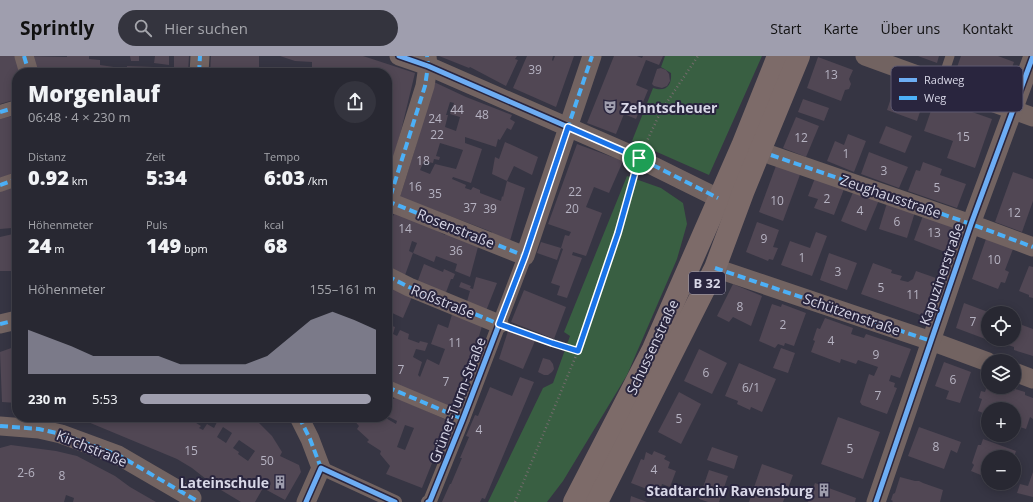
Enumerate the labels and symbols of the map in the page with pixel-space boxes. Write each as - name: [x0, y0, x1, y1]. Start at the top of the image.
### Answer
- house number: 39: [528, 61, 542, 78]
- house number: 13: [824, 66, 838, 83]
- legend: [891, 66, 1023, 112]
- text: Radweg: [924, 72, 964, 87]
- text: Weg: [924, 90, 946, 105]
- place label: Zehntscheuer: [621, 98, 718, 117]
- theatre icon: Zehntscheuer: [602, 99, 618, 115]
- house number: 44: [450, 101, 464, 118]
- house number: 48: [475, 106, 489, 123]
- house number: 24: [428, 110, 442, 127]
- house number: 22: [430, 126, 444, 143]
- house number: 15: [956, 128, 970, 145]
- house number: 12: [794, 129, 808, 146]
- pin: [622, 141, 656, 175]
- house number: 1: [843, 145, 849, 162]
- house number: 18: [416, 152, 430, 169]
- house number: 3: [881, 162, 888, 179]
- street label: Zeughausstraße: [838, 170, 944, 222]
- house number: 16: [408, 178, 422, 195]
- house number: 5: [934, 179, 941, 196]
- house number: 22: [568, 183, 582, 200]
- house number: 35: [428, 185, 442, 202]
- house number: 2: [824, 190, 831, 207]
- house number: 10: [770, 192, 784, 209]
- house number: 37: [463, 199, 477, 216]
- house number: 39: [483, 200, 497, 217]
- house number: 20: [565, 200, 579, 217]
- house number: 4: [857, 202, 864, 219]
- street label: Rosenstraße: [414, 204, 498, 252]
- house number: 12: [1007, 204, 1021, 221]
- house number: 6: [894, 213, 901, 230]
- house number: 14: [398, 220, 412, 237]
- street label: Kapuzinerstraße: [915, 220, 968, 328]
- house number: 13: [927, 224, 941, 241]
- house number: 9: [761, 230, 768, 247]
- house number: 36: [449, 242, 463, 259]
- house number: 1: [799, 249, 805, 266]
- house number: 10: [987, 251, 1001, 268]
- house number: 3: [835, 263, 842, 280]
- road number: B 32: [689, 272, 725, 294]
- house number: 5: [878, 279, 885, 296]
- street label: Roßstraße: [408, 280, 478, 323]
- house number: 11: [906, 286, 920, 303]
- street label: Schützenstraße: [801, 289, 903, 340]
- street label: Schussenstraße: [622, 296, 682, 398]
- house number: 8: [737, 298, 744, 315]
- house number: 7: [970, 313, 977, 330]
- house number: 2: [780, 316, 787, 333]
- house number: 4: [828, 332, 835, 349]
- street label: Grüner-Turm-Straße: [424, 334, 490, 466]
- house number: 11: [448, 334, 462, 351]
- house number: 9: [873, 346, 880, 363]
- house number: 7: [398, 361, 405, 378]
- house number: 6: [703, 364, 710, 381]
- house number: 6: [950, 371, 957, 388]
- house number: 7: [443, 373, 450, 390]
- house number: 6/1: [742, 379, 760, 396]
- house number: 7: [875, 387, 882, 404]
- house number: 5: [676, 410, 683, 427]
- house number: 4: [476, 421, 483, 438]
- street label: Kirchstraße: [54, 425, 130, 471]
- house number: 8: [933, 438, 940, 455]
- house number: 5: [847, 440, 854, 457]
- house number: 15: [184, 442, 198, 459]
- house number: 50: [260, 452, 274, 469]
- house number: 4: [651, 461, 658, 478]
- house number: 2-6: [17, 464, 35, 481]
- house number: 8: [59, 467, 66, 484]
- place label: Lateinschule: [180, 473, 269, 492]
- building icon: Lateinschule: [272, 474, 288, 490]
- place label: Stadtarchiv Ravensburg: [646, 481, 813, 500]
- building icon: Stadtarchiv Ravensburg: [816, 482, 832, 498]

